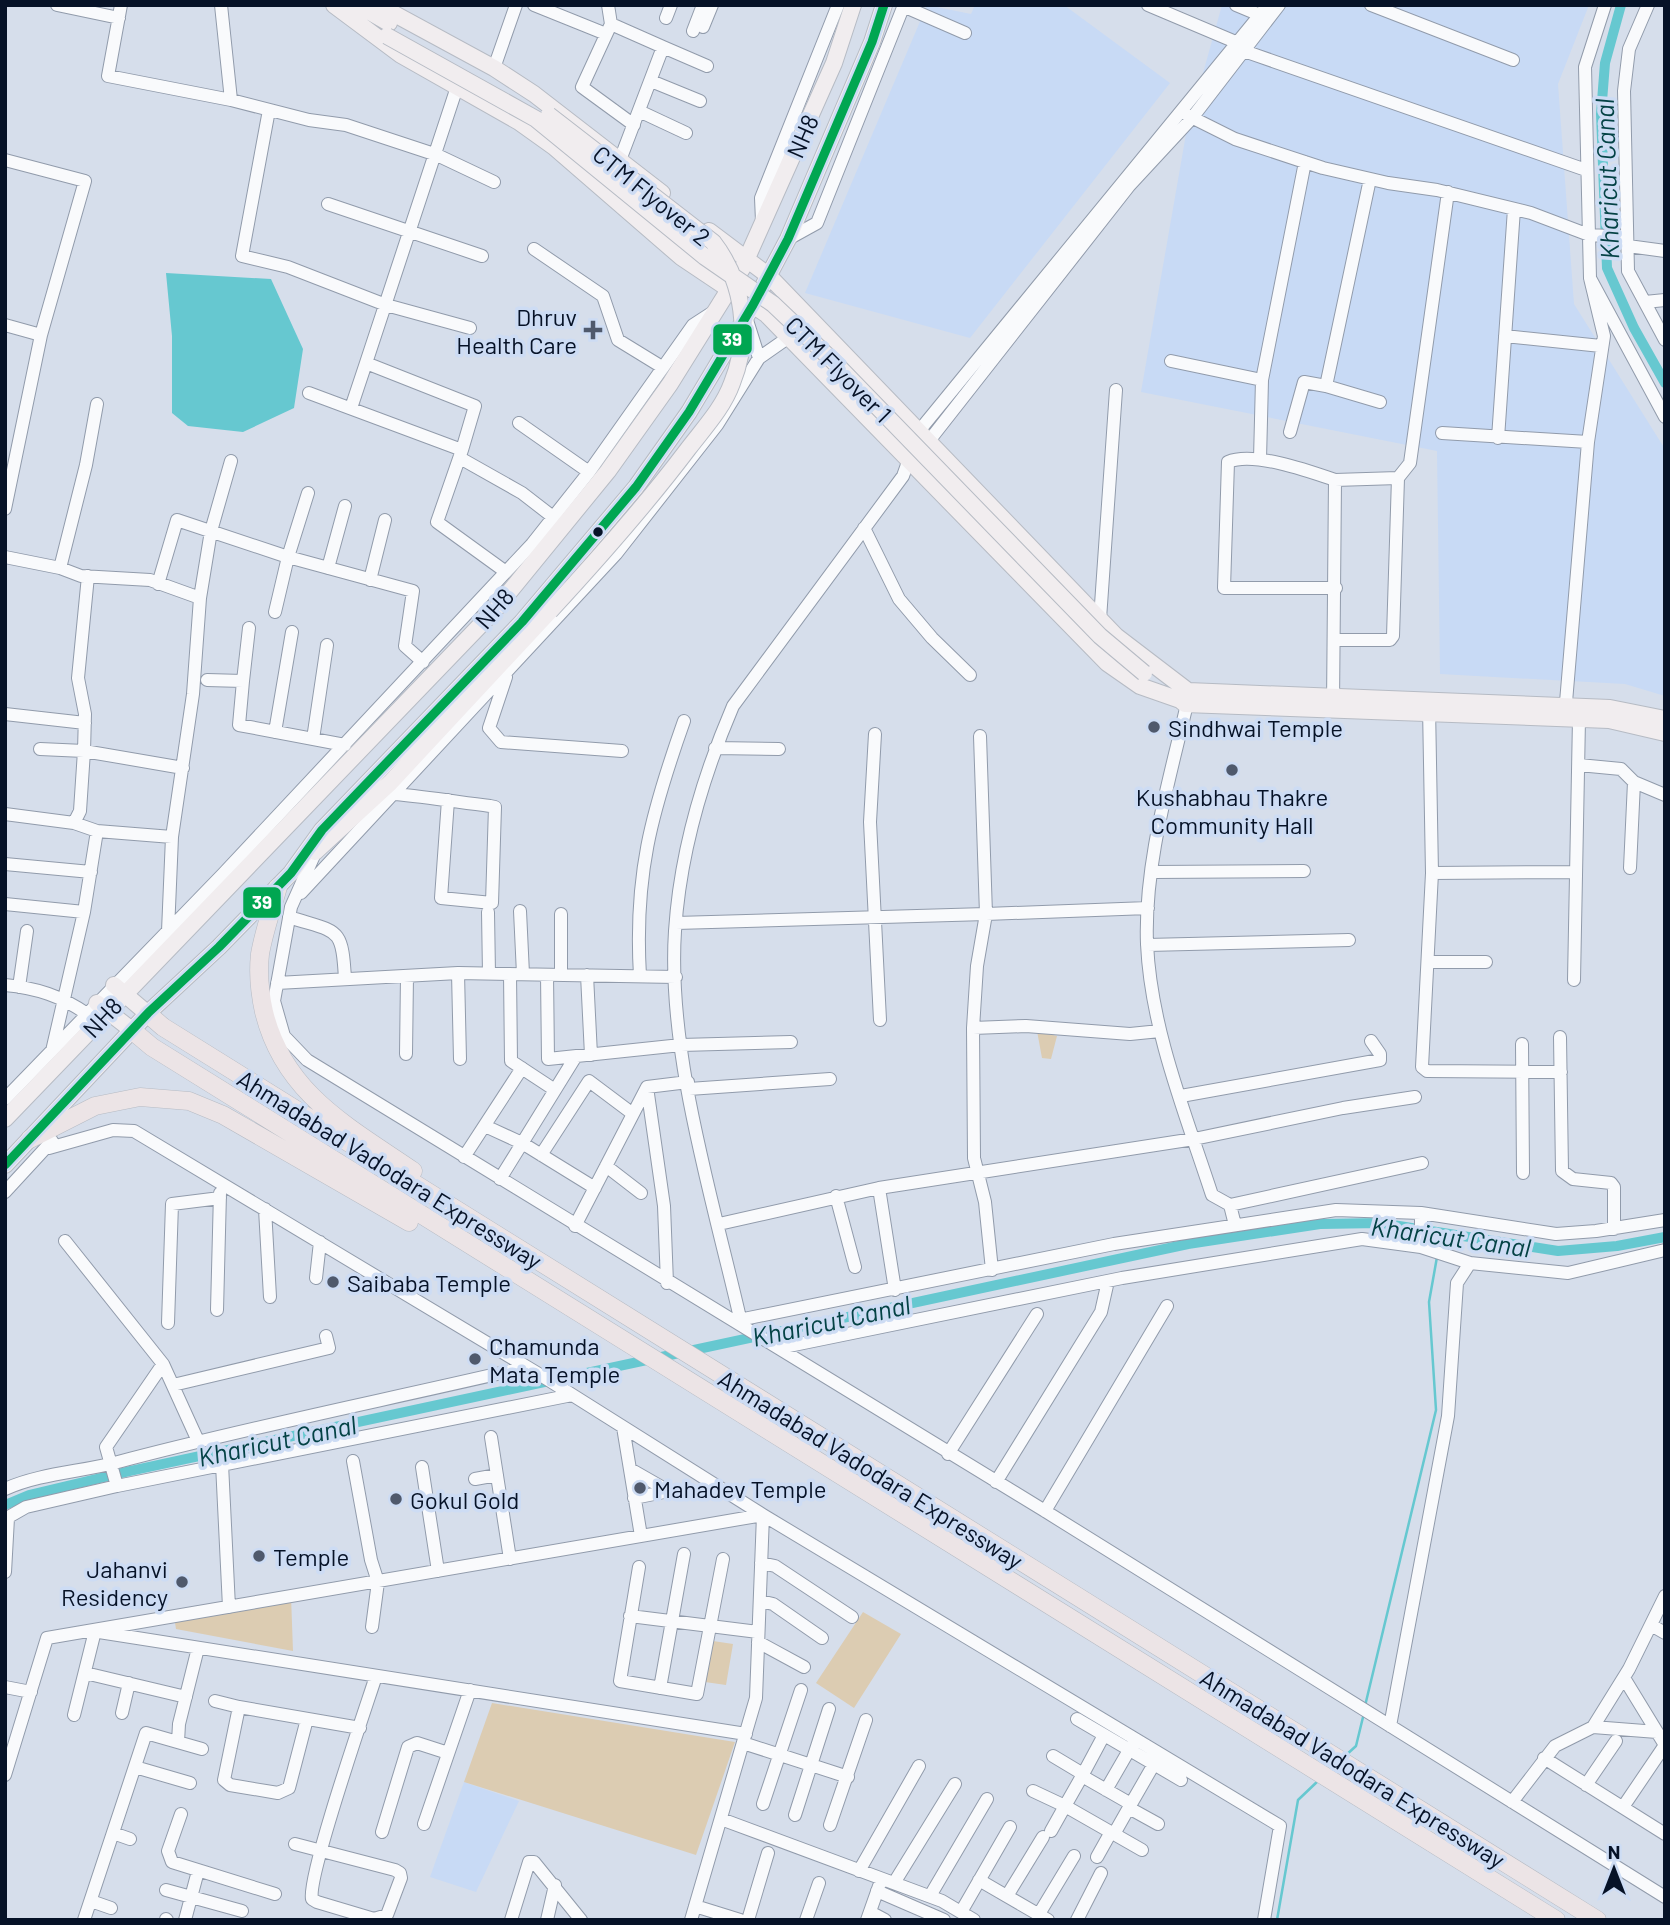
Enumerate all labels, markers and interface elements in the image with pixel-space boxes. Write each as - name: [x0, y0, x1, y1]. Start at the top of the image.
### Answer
- water label: Kharicut Canal: [1588, 98, 1624, 260]
- street label: NH8: [780, 110, 824, 162]
- street label: CTM Flyover 2: [587, 139, 717, 251]
- place label: Dhruv Health Care: [456, 302, 577, 359]
- street label: CTM Flyover 1: [780, 310, 898, 428]
- marker: Dhruv Health Care: [583, 320, 603, 340]
- line badge: 39: [712, 323, 753, 356]
- text: 39: [722, 327, 742, 350]
- unlabelled marker: [591, 525, 605, 539]
- street label: NH8: [468, 582, 520, 634]
- place label: Sindhwai Temple: [1168, 713, 1343, 742]
- marker: Sindhwai Temple: [1146, 719, 1162, 735]
- marker: Kushabhau Thakre Community Hall: [1224, 762, 1240, 778]
- place label: Kushabhau Thakre Community Hall: [1136, 782, 1328, 839]
- line badge: 39: [242, 886, 282, 919]
- text: 39: [252, 890, 272, 913]
- street label: NH8: [76, 991, 128, 1043]
- street label: Ahmadabad Vadodara Expressway: [232, 1063, 548, 1275]
- water label: Kharicut Canal: [1369, 1209, 1533, 1263]
- place label: Saibaba Temple: [347, 1268, 511, 1297]
- marker: Saibaba Temple: [325, 1274, 341, 1290]
- water label: Kharicut Canal: [749, 1288, 913, 1352]
- place label: Chamunda Mata Temple: [489, 1331, 620, 1388]
- marker: Chamunda Mata Temple: [467, 1351, 483, 1367]
- street label: Ahmadabad Vadodara Expressway: [713, 1363, 1029, 1575]
- water label: Kharicut Canal: [195, 1408, 359, 1472]
- place label: Mahadev Temple: [654, 1474, 827, 1503]
- marker: Mahadev Temple: [632, 1480, 648, 1496]
- place label: Gokul Gold: [410, 1485, 519, 1514]
- marker: Gokul Gold: [388, 1491, 404, 1507]
- place label: Temple: [273, 1542, 349, 1571]
- marker: Temple: [251, 1548, 267, 1564]
- place label: Jahanvi Residency: [61, 1554, 168, 1611]
- marker: Jahanvi Residency: [174, 1574, 190, 1590]
- street label: Ahmadabad Vadodara Expressway: [1195, 1662, 1511, 1874]
- north arrow: [1579, 1834, 1649, 1904]
- text: N: [1608, 1840, 1620, 1863]

